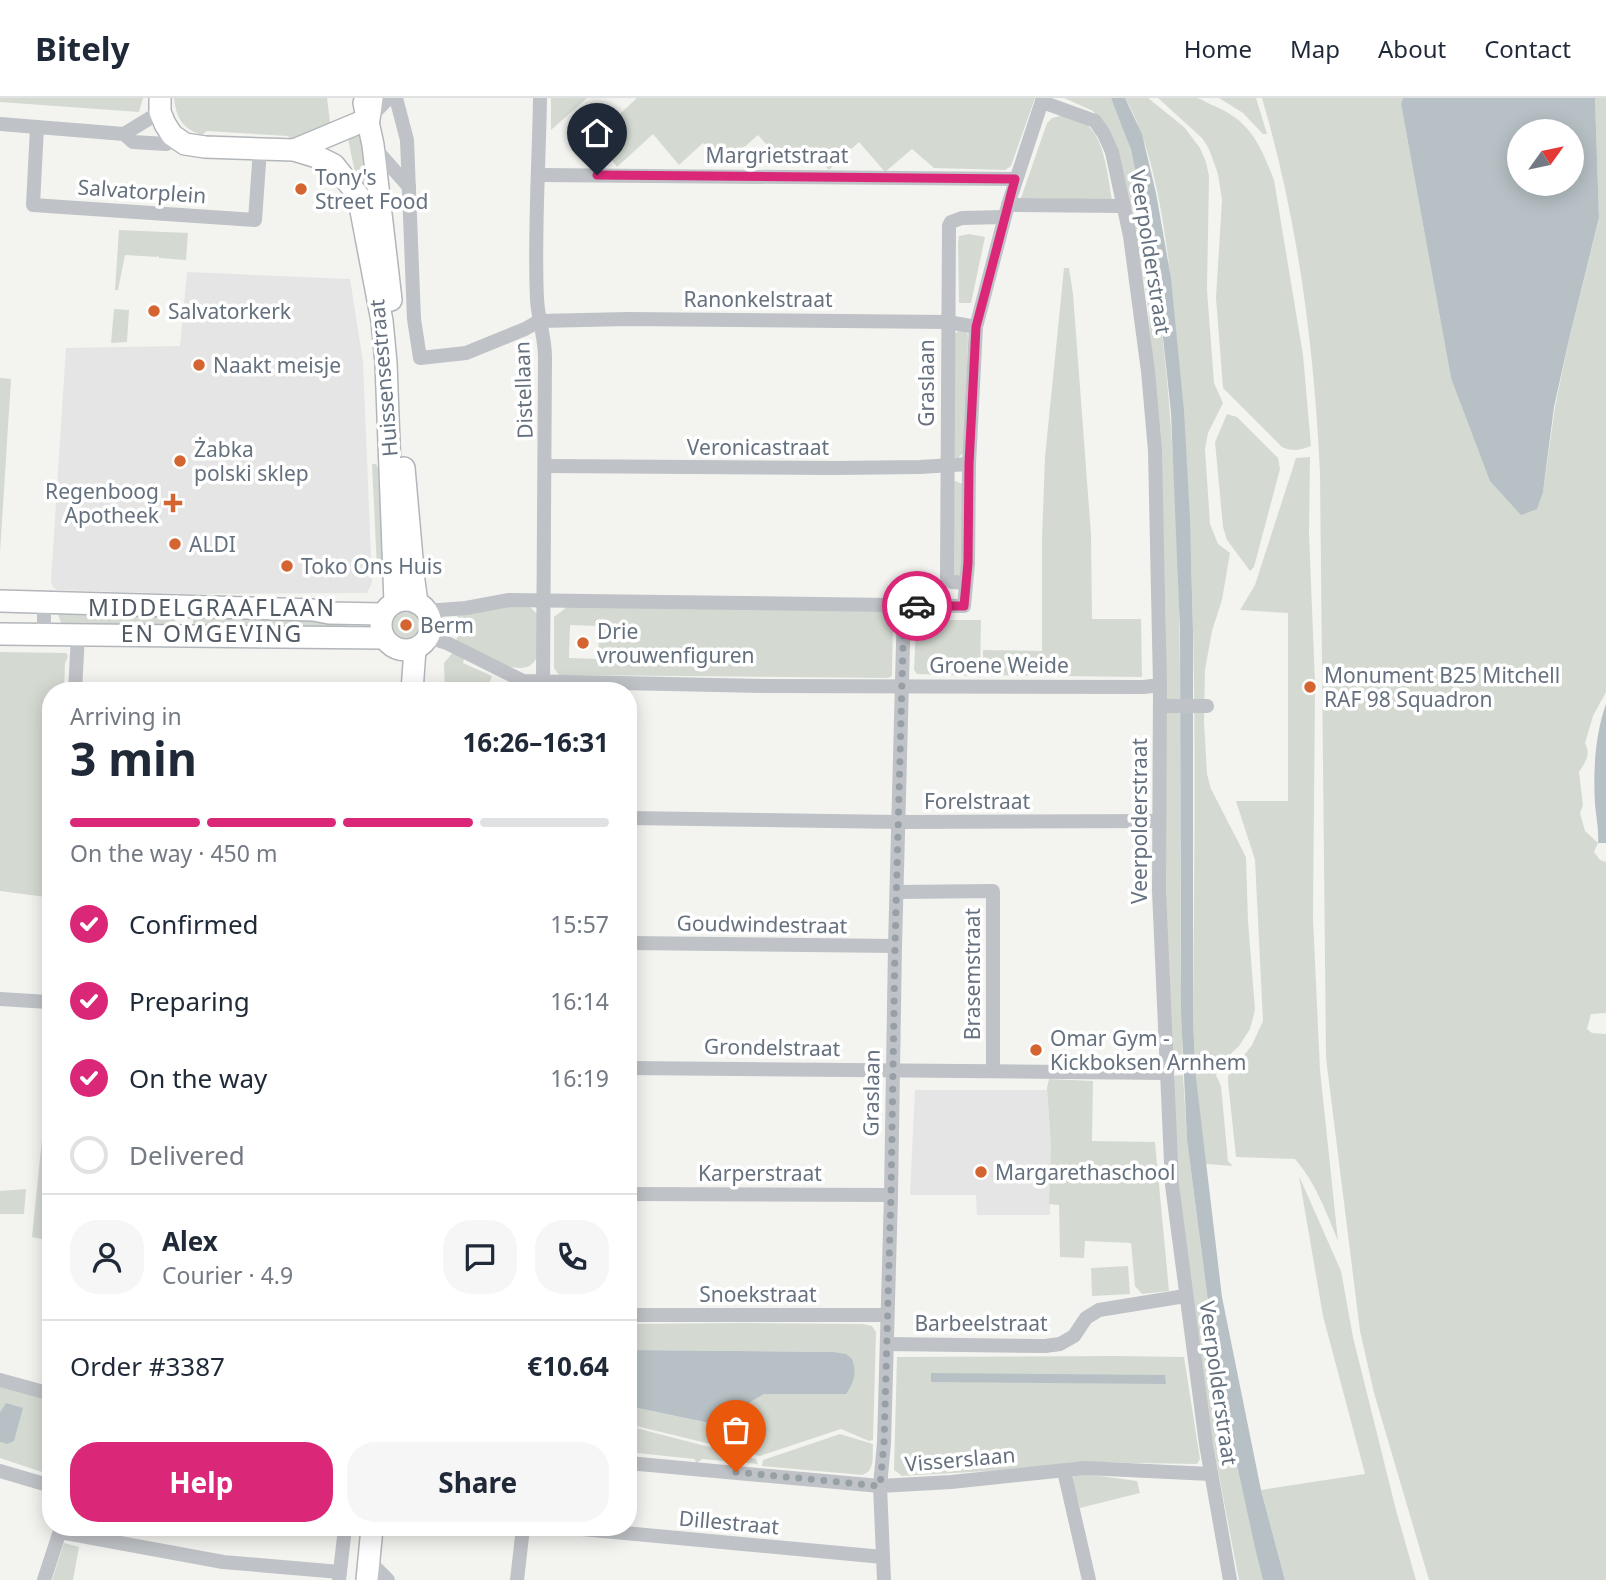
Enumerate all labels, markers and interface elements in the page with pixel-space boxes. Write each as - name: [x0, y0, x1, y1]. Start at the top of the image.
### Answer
- text: Bitely: [35, 26, 130, 71]
- text: Home: [1184, 32, 1252, 65]
- text: Map: [1290, 32, 1340, 65]
- text: About: [1378, 32, 1446, 65]
- text: Contact: [1484, 32, 1571, 65]
- pin: [567, 103, 627, 175]
- icon: home: [578, 114, 616, 152]
- north arrow: [1507, 119, 1584, 196]
- map controls: [1507, 119, 1584, 196]
- street label: Margrietstraat: [706, 141, 849, 169]
- place label: Tony's Street Food: [315, 163, 428, 215]
- street label: Veerpolderstraat: [1124, 168, 1178, 337]
- street label: Salvatorplein: [77, 173, 207, 209]
- marker: Tony's Street Food: [293, 181, 309, 197]
- street label: Ranonkelstraat: [683, 285, 833, 313]
- place label: Salvatorkerk: [168, 297, 292, 325]
- street label: Huissensestraat: [362, 298, 404, 458]
- marker: Salvatorkerk: [146, 303, 162, 319]
- street label: Graslaan: [912, 339, 940, 427]
- street label: Distellaan: [507, 341, 539, 439]
- place label: Naakt meisje: [213, 351, 341, 379]
- marker: Naakt meisje: [191, 357, 207, 373]
- street label: Veronicastraat: [687, 433, 830, 461]
- place label: Żabka polski sklep: [194, 435, 309, 487]
- marker: Żabka polski sklep: [172, 453, 188, 469]
- place label: Regenboog Apotheek: [45, 477, 160, 529]
- marker: Regenboog Apotheek: [165, 495, 181, 511]
- place label: ALDI: [189, 530, 236, 558]
- marker: ALDI: [167, 536, 183, 552]
- place label: Toko Ons Huis: [301, 552, 442, 580]
- marker: Toko Ons Huis: [279, 558, 295, 574]
- courier: [882, 571, 952, 641]
- icon: car: [898, 587, 936, 625]
- district label: MIDDELGRAAFLAAN EN OMGEVING: [88, 591, 336, 649]
- place label: Berm: [420, 611, 474, 639]
- marker: Berm: [398, 617, 414, 633]
- place label: Drie vrouwenfiguren: [597, 617, 755, 669]
- marker: Drie vrouwenfiguren: [575, 635, 591, 651]
- street label: Groene Weide: [929, 651, 1069, 679]
- place label: Monument B25 Mitchell RAF 98 Squadron: [1324, 661, 1560, 713]
- marker: Monument B25 Mitchell RAF 98 Squadron: [1302, 679, 1318, 695]
- text: Arriving in: [70, 700, 182, 732]
- text: 16:26–16:31: [462, 724, 609, 760]
- text: 3 min: [70, 727, 197, 789]
- street label: Veerpolderstraat: [1125, 738, 1153, 904]
- street label: Forelstraat: [924, 787, 1030, 815]
- text: On the way · 450 m: [70, 837, 277, 869]
- icon: check: [70, 905, 108, 943]
- text: Confirmed: [129, 906, 259, 942]
- street label: Brasemstraat: [958, 907, 986, 1040]
- text: 15:57: [550, 908, 609, 940]
- street label: Goudwindestraat: [676, 909, 848, 939]
- icon: check: [70, 982, 108, 1020]
- text: Preparing: [129, 983, 250, 1019]
- text: 16:14: [550, 985, 609, 1017]
- place label: Omar Gym - Kickboksen Arnhem: [1050, 1024, 1246, 1076]
- street label: Grondelstraat: [704, 1032, 841, 1062]
- marker: Omar Gym - Kickboksen Arnhem: [1028, 1042, 1044, 1058]
- street label: Graslaan: [856, 1049, 886, 1137]
- icon: check: [70, 1059, 108, 1097]
- text: On the way: [129, 1060, 267, 1096]
- text: 16:19: [550, 1062, 609, 1094]
- text: Delivered: [129, 1137, 245, 1173]
- place label: Margarethaschool: [995, 1158, 1175, 1186]
- street label: Karperstraat: [698, 1159, 822, 1187]
- marker: Margarethaschool: [973, 1164, 989, 1180]
- button: person: [70, 1220, 144, 1294]
- button: chat: [443, 1220, 517, 1294]
- button: phone: [535, 1220, 609, 1294]
- text: Alex: [162, 1223, 218, 1259]
- text: Courier · 4.9: [162, 1259, 293, 1291]
- street label: Snoekstraat: [699, 1280, 817, 1308]
- street label: Veerpolderstraat: [1194, 1299, 1244, 1468]
- street label: Barbeelstraat: [914, 1309, 1048, 1337]
- text: Order #3387: [70, 1348, 225, 1384]
- text: €10.64: [527, 1348, 609, 1384]
- pin: [706, 1400, 766, 1472]
- icon: bag: [717, 1411, 755, 1449]
- street label: Visserslaan: [904, 1440, 1016, 1478]
- button: Help: [70, 1442, 333, 1522]
- button: Share: [347, 1442, 609, 1522]
- street label: Dillestraat: [678, 1504, 781, 1540]

